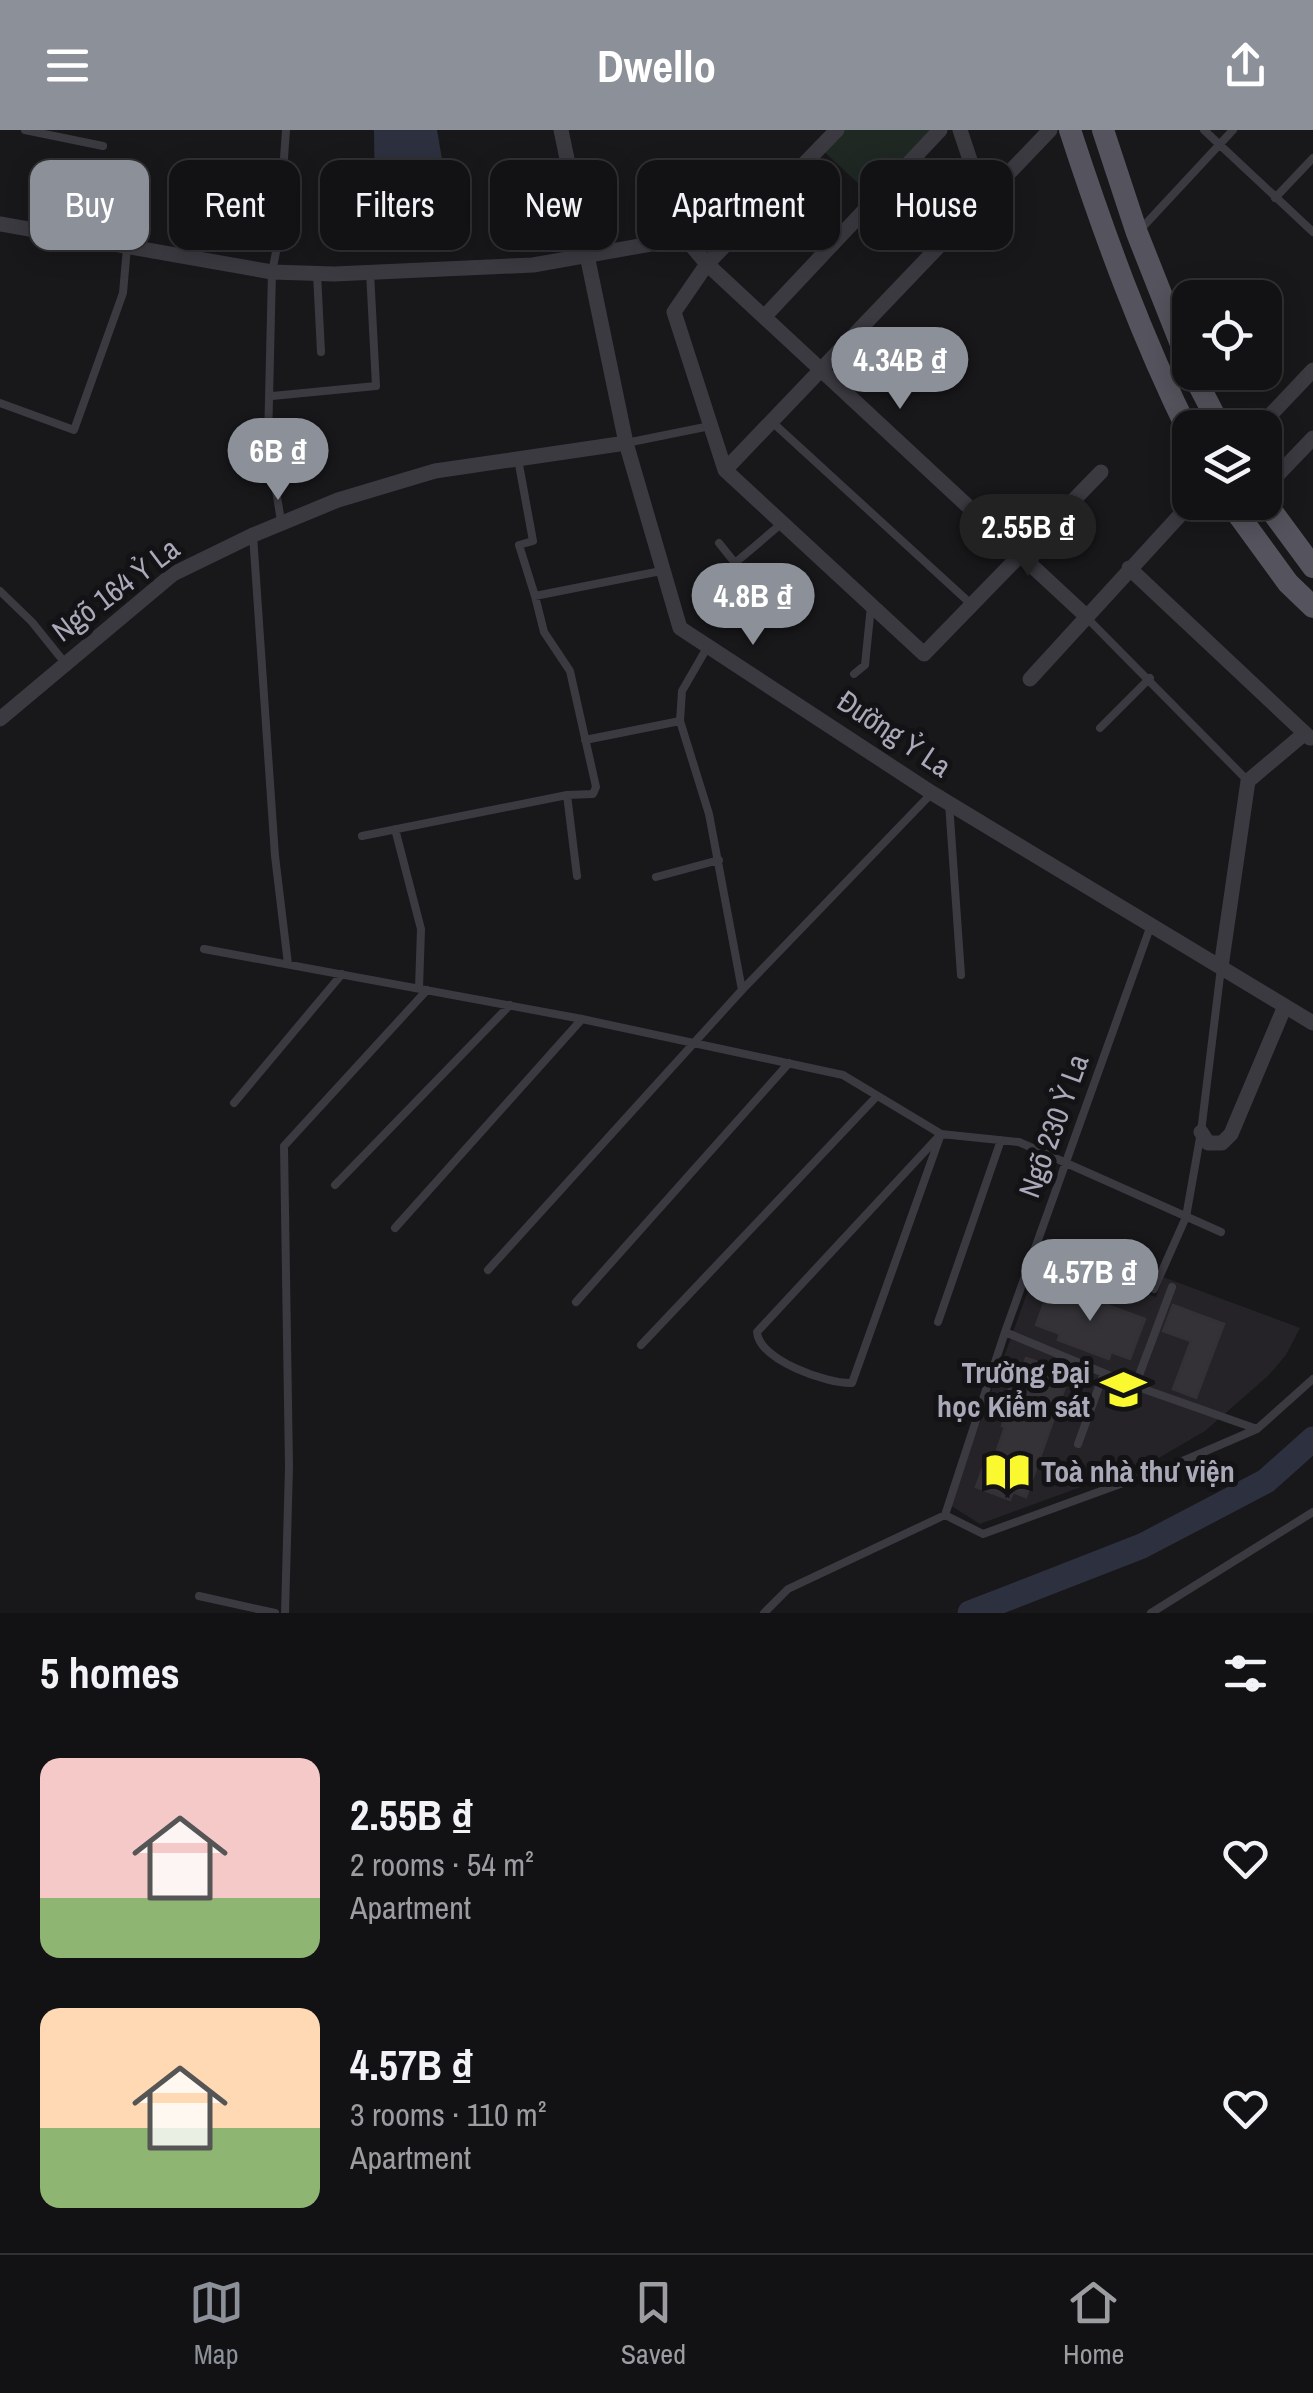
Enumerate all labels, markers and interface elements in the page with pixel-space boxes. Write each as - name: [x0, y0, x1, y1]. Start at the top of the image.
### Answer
- text: Dwello: [597, 35, 716, 96]
- icon: menu: [40, 38, 95, 93]
- icon: share: [1218, 38, 1273, 93]
- chip: Buy: [30, 160, 149, 250]
- chip: Rent: [169, 160, 300, 250]
- chip: Filters: [320, 160, 470, 250]
- chip: New: [490, 160, 617, 250]
- chip: Apartment: [637, 160, 840, 250]
- chip: House: [860, 160, 1013, 250]
- map controls: [1172, 280, 1282, 520]
- button: locate: [1172, 280, 1282, 390]
- pin: 4.34B ₫: [808, 327, 992, 412]
- text: 4.34B ₫: [853, 338, 947, 381]
- button: layers: [1172, 410, 1282, 520]
- pin: 6B ₫: [219, 418, 337, 503]
- text: 6B ₫: [250, 429, 306, 472]
- pin: 2.55B ₫: [936, 494, 1120, 579]
- text: 2.55B ₫: [981, 505, 1075, 548]
- street label: Ngõ 164 Ỷ La: [44, 528, 187, 650]
- pin: 4.8B ₫: [672, 563, 834, 648]
- text: 4.8B ₫: [714, 574, 792, 617]
- street label: Đường Ỷ La: [830, 680, 960, 786]
- street label: Ngõ 230 Ỷ La: [1009, 1048, 1098, 1203]
- pin: 4.57B ₫: [998, 1239, 1182, 1324]
- text: 4.57B ₫: [1043, 1250, 1137, 1293]
- place label: Trường Đại học Kiểm sát: [937, 1352, 1090, 1426]
- school or university icon: Trường Đại học Kiểm sát: [1099, 1366, 1147, 1414]
- library icon: Toà nhà thư viện: [984, 1448, 1032, 1496]
- place label: Toà nhà thư viện: [1041, 1451, 1235, 1491]
- text: 5 homes: [40, 1645, 180, 1701]
- icon: filters: [1218, 1646, 1273, 1701]
- text: 2.55B ₫: [350, 1787, 473, 1843]
- icon: home: [120, 1798, 240, 1918]
- icon: heart: [1218, 1831, 1273, 1886]
- text: 2 rooms · 54 m²: [350, 1843, 534, 1886]
- text: Apartment: [350, 1886, 471, 1929]
- text: 4.57B ₫: [350, 2037, 473, 2093]
- icon: home: [120, 2048, 240, 2168]
- icon: heart: [1218, 2081, 1273, 2136]
- text: 3 rooms · 110 m²: [350, 2093, 546, 2136]
- text: Apartment: [350, 2136, 471, 2179]
- tab: Map: [189, 2275, 244, 2373]
- tab: Saved: [621, 2275, 686, 2373]
- tab: Home: [1063, 2275, 1124, 2373]

